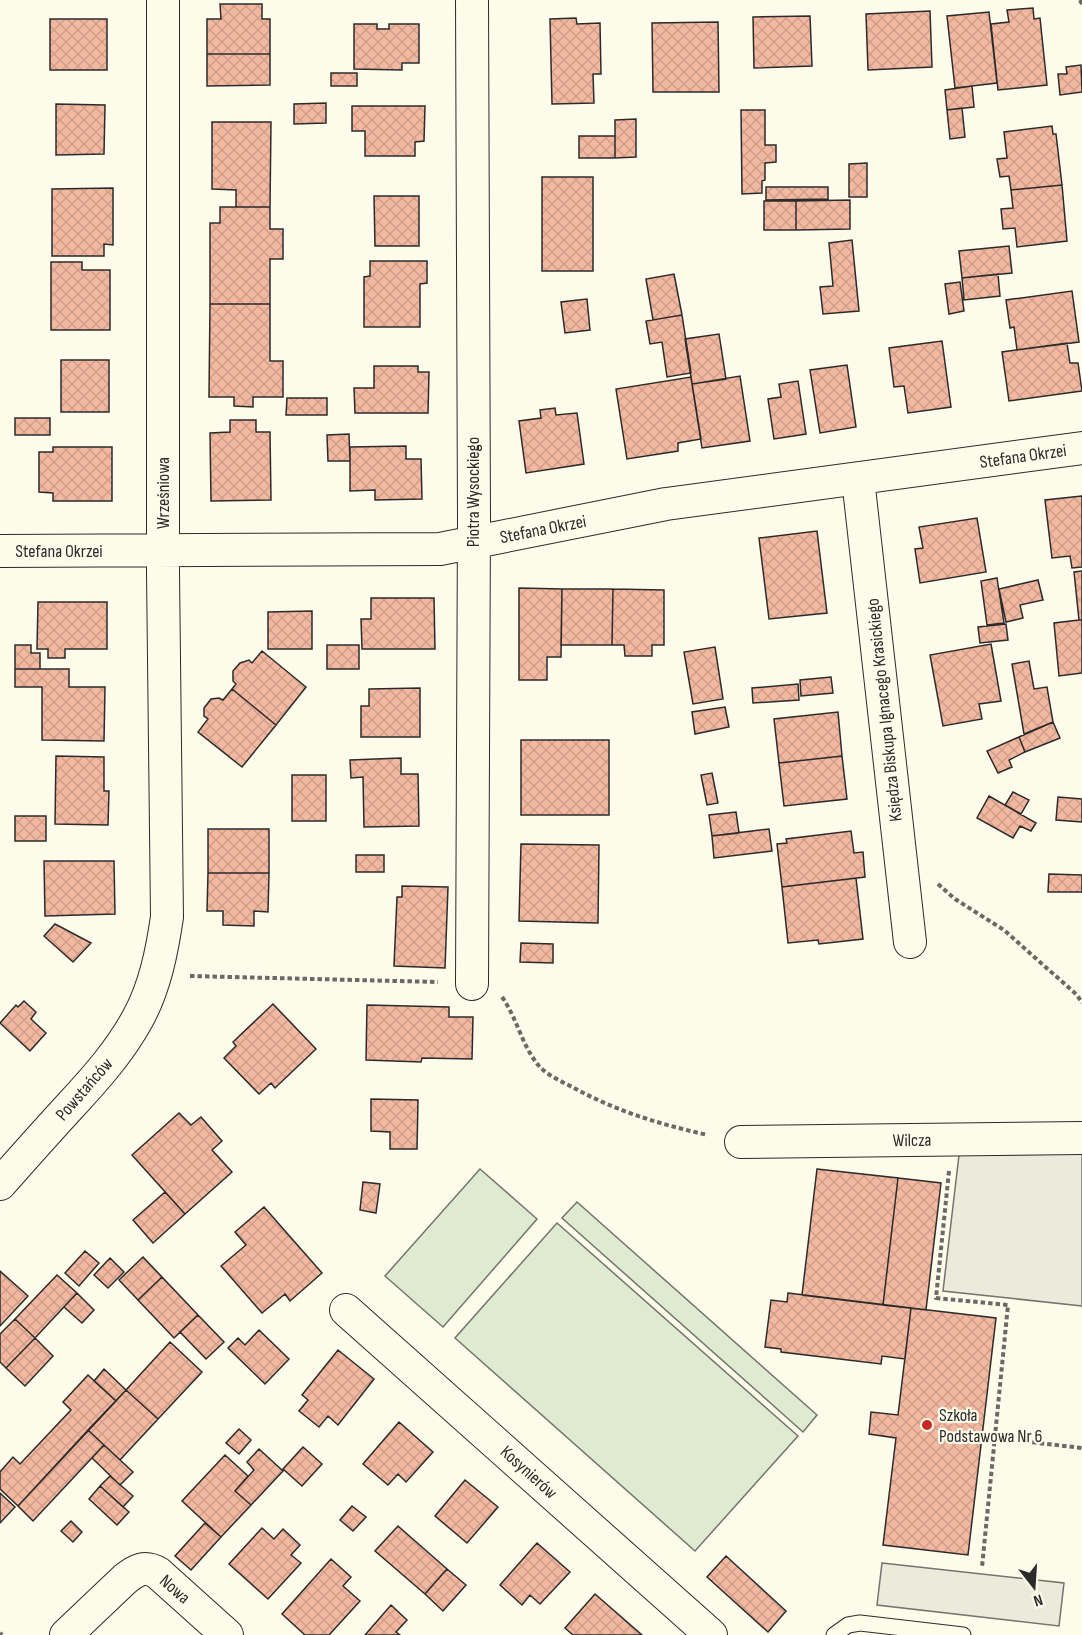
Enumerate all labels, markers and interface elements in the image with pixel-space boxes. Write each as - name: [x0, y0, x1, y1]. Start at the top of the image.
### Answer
- street label: Piotra Wysockiego: [463, 437, 484, 547]
- street label: Stefana Okrzei: [978, 440, 1068, 473]
- street label: Wrześniowa: [153, 457, 174, 529]
- street label: Stefana Okrzei: [498, 511, 588, 548]
- street label: Stefana Okrzei: [15, 541, 103, 562]
- street label: Księdza Biskupa Ignacego Krasickiego: [862, 597, 907, 823]
- street label: Powstańców: [51, 1054, 117, 1125]
- street label: Wilcza: [892, 1130, 932, 1151]
- place label: Szkoła Podstawowa Nr 6: [939, 1405, 1043, 1447]
- marker: Szkoła Podstawowa Nr 6: [920, 1418, 934, 1432]
- street label: Kosynierów: [496, 1441, 561, 1503]
- north arrow: [1004, 1557, 1064, 1617]
- street label: Nowa: [155, 1571, 194, 1608]
- text: N: [1031, 1590, 1045, 1610]

